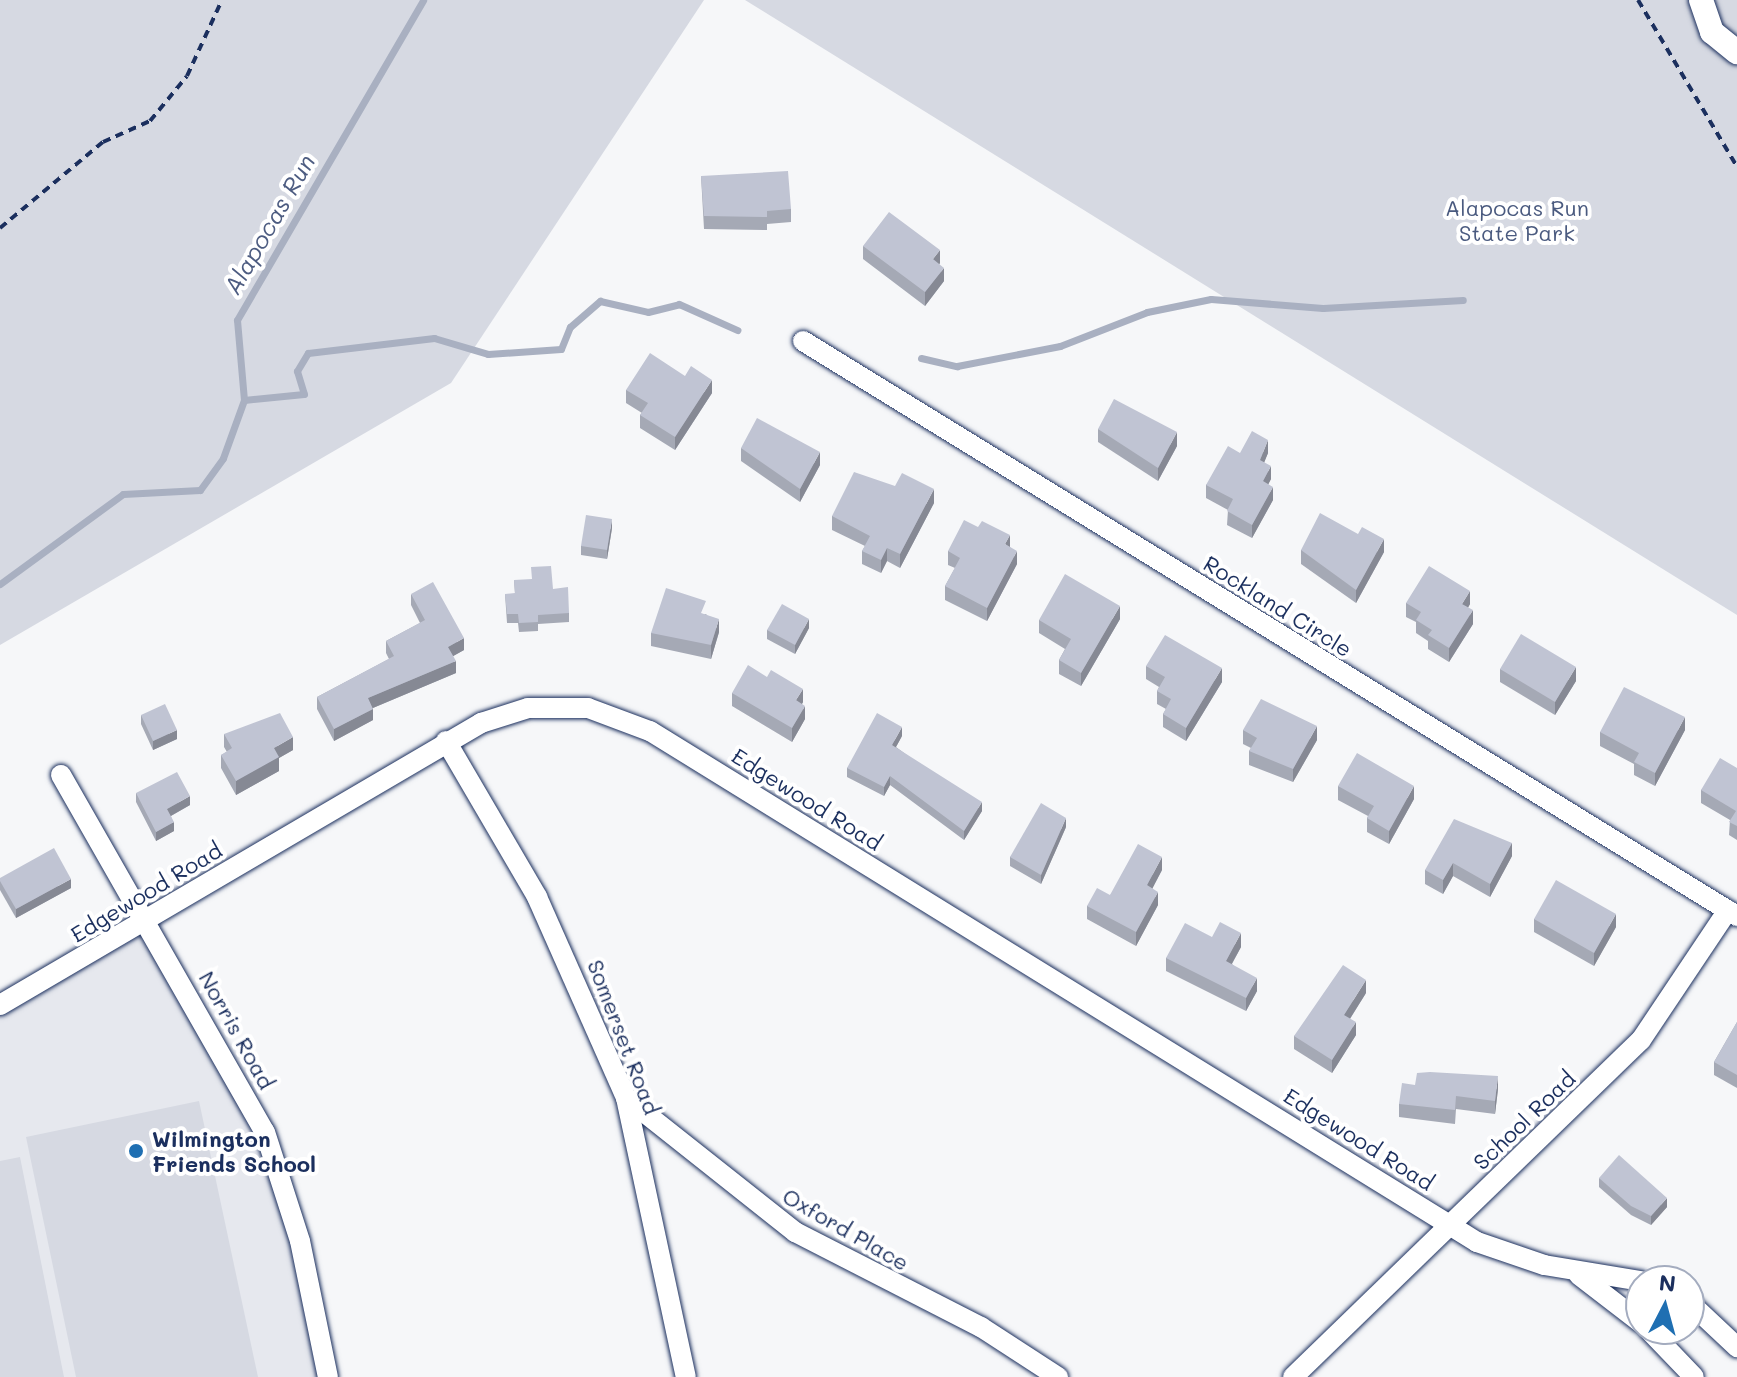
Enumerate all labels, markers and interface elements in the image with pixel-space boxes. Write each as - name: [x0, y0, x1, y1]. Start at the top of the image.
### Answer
- water label: Alapocas Run: [217, 149, 321, 299]
- park label: Alapocas Run State Park: [1445, 194, 1589, 246]
- street label: Rockland Circle: [1199, 550, 1357, 662]
- street label: Edgewood Road: [727, 742, 887, 856]
- street label: Edgewood Road: [66, 836, 226, 948]
- street label: Somerset Road: [582, 956, 666, 1118]
- street label: Norris Road: [194, 966, 280, 1094]
- street label: School Road: [1468, 1065, 1580, 1175]
- street label: Edgewood Road: [1279, 1082, 1439, 1196]
- place label: Wilmington Friends School: [152, 1125, 316, 1176]
- marker: Wilmington Friends School: [127, 1142, 145, 1160]
- street label: Oxford Place: [778, 1182, 914, 1276]
- north arrow: [1625, 1265, 1705, 1345]
- text: N: [1658, 1267, 1677, 1298]

